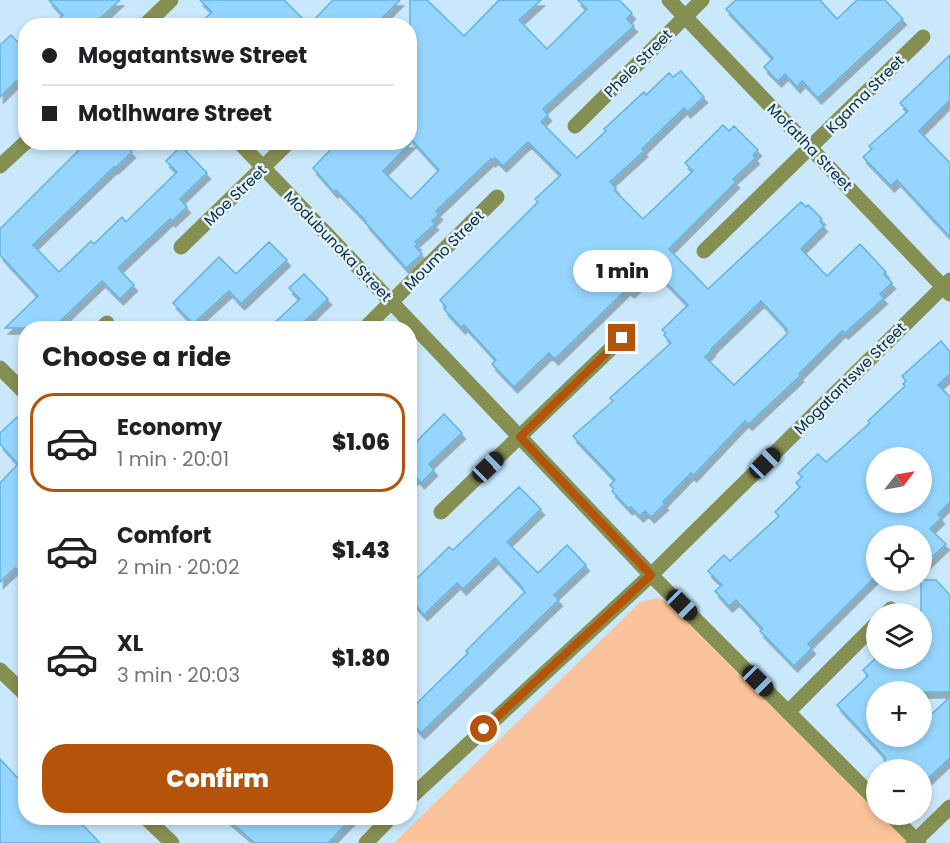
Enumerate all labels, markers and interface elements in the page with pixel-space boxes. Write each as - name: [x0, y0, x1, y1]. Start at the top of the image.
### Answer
- street label: Phele Street: [599, 24, 677, 102]
- text: Mogatantswe Street: [78, 40, 307, 71]
- street label: Kgama Street: [821, 50, 909, 138]
- text: Motlhware Street: [78, 98, 272, 129]
- street label: Mofatlha Street: [763, 99, 857, 195]
- street label: Moe Street: [199, 160, 271, 230]
- street label: Modubunoka Street: [279, 186, 397, 306]
- street label: Moumo Street: [399, 205, 489, 295]
- callout: 1 min: [572, 251, 672, 293]
- text: 1 min: [596, 257, 649, 285]
- street label: Mogatantswe Street: [789, 317, 911, 439]
- route end: [608, 324, 635, 351]
- text: Choose a ride: [42, 338, 231, 375]
- text: Economy: [117, 412, 222, 443]
- icon: car: [45, 416, 99, 470]
- text: $1.06: [332, 427, 390, 458]
- car: [746, 444, 784, 482]
- text: 1 min · 20:01: [117, 445, 229, 473]
- north arrow: [866, 447, 932, 513]
- map controls: [866, 447, 932, 825]
- car: [469, 448, 507, 486]
- text: Comfort: [117, 520, 211, 551]
- icon: car: [45, 524, 99, 578]
- button: locate: [866, 525, 932, 591]
- text: $1.43: [332, 535, 390, 566]
- text: 2 min · 20:02: [117, 553, 239, 581]
- car: [663, 586, 701, 624]
- button: layers: [866, 603, 932, 669]
- text: XL: [117, 628, 143, 659]
- icon: car: [45, 632, 99, 686]
- text: $1.80: [332, 643, 390, 674]
- text: 3 min · 20:03: [117, 661, 240, 689]
- car: [739, 662, 777, 700]
- button: +: [866, 681, 932, 747]
- route start: [470, 715, 497, 742]
- button: Confirm: [42, 744, 393, 813]
- button: −: [866, 759, 932, 825]

